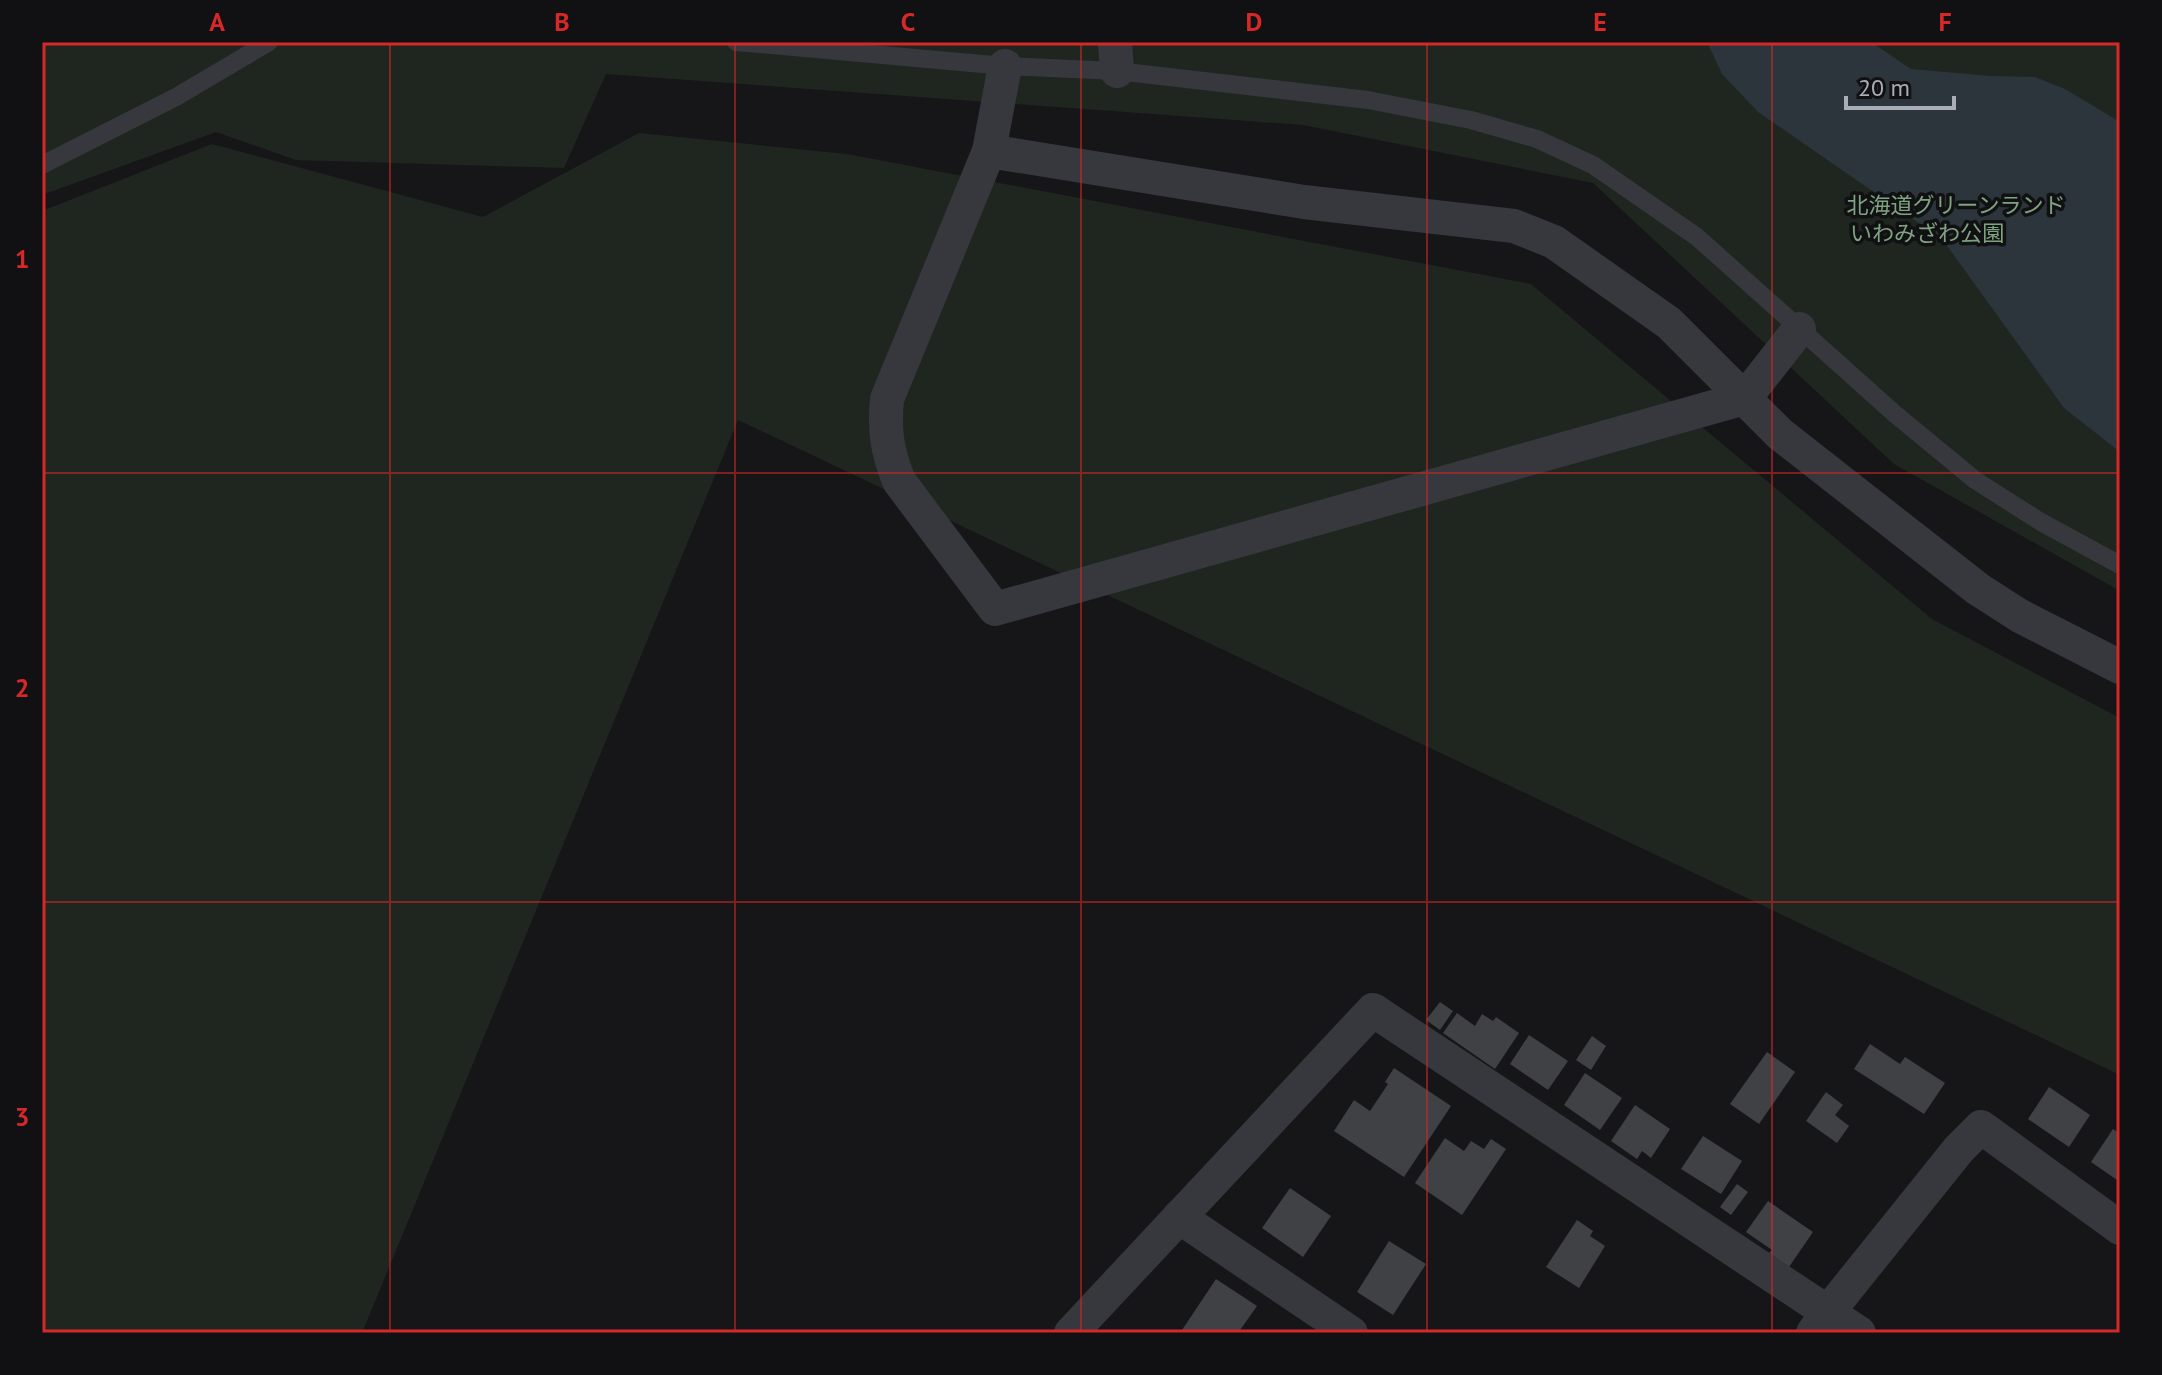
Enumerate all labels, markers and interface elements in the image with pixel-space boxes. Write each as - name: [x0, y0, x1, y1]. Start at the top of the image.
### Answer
- text: A: [209, 5, 225, 38]
- text: B: [554, 5, 570, 38]
- text: C: [901, 5, 915, 38]
- text: D: [1246, 5, 1262, 38]
- text: E: [1593, 5, 1607, 38]
- text: F: [1938, 5, 1952, 38]
- scale bar: [1846, 60, 1954, 110]
- text: 20 m: [1858, 72, 1910, 103]
- park label: 北海道グリーンランド: [1847, 191, 2065, 219]
- park label: いわみざわ公園: [1850, 219, 2004, 247]
- text: 1: [15, 242, 29, 275]
- text: 2: [15, 671, 29, 704]
- text: 3: [15, 1100, 29, 1133]

